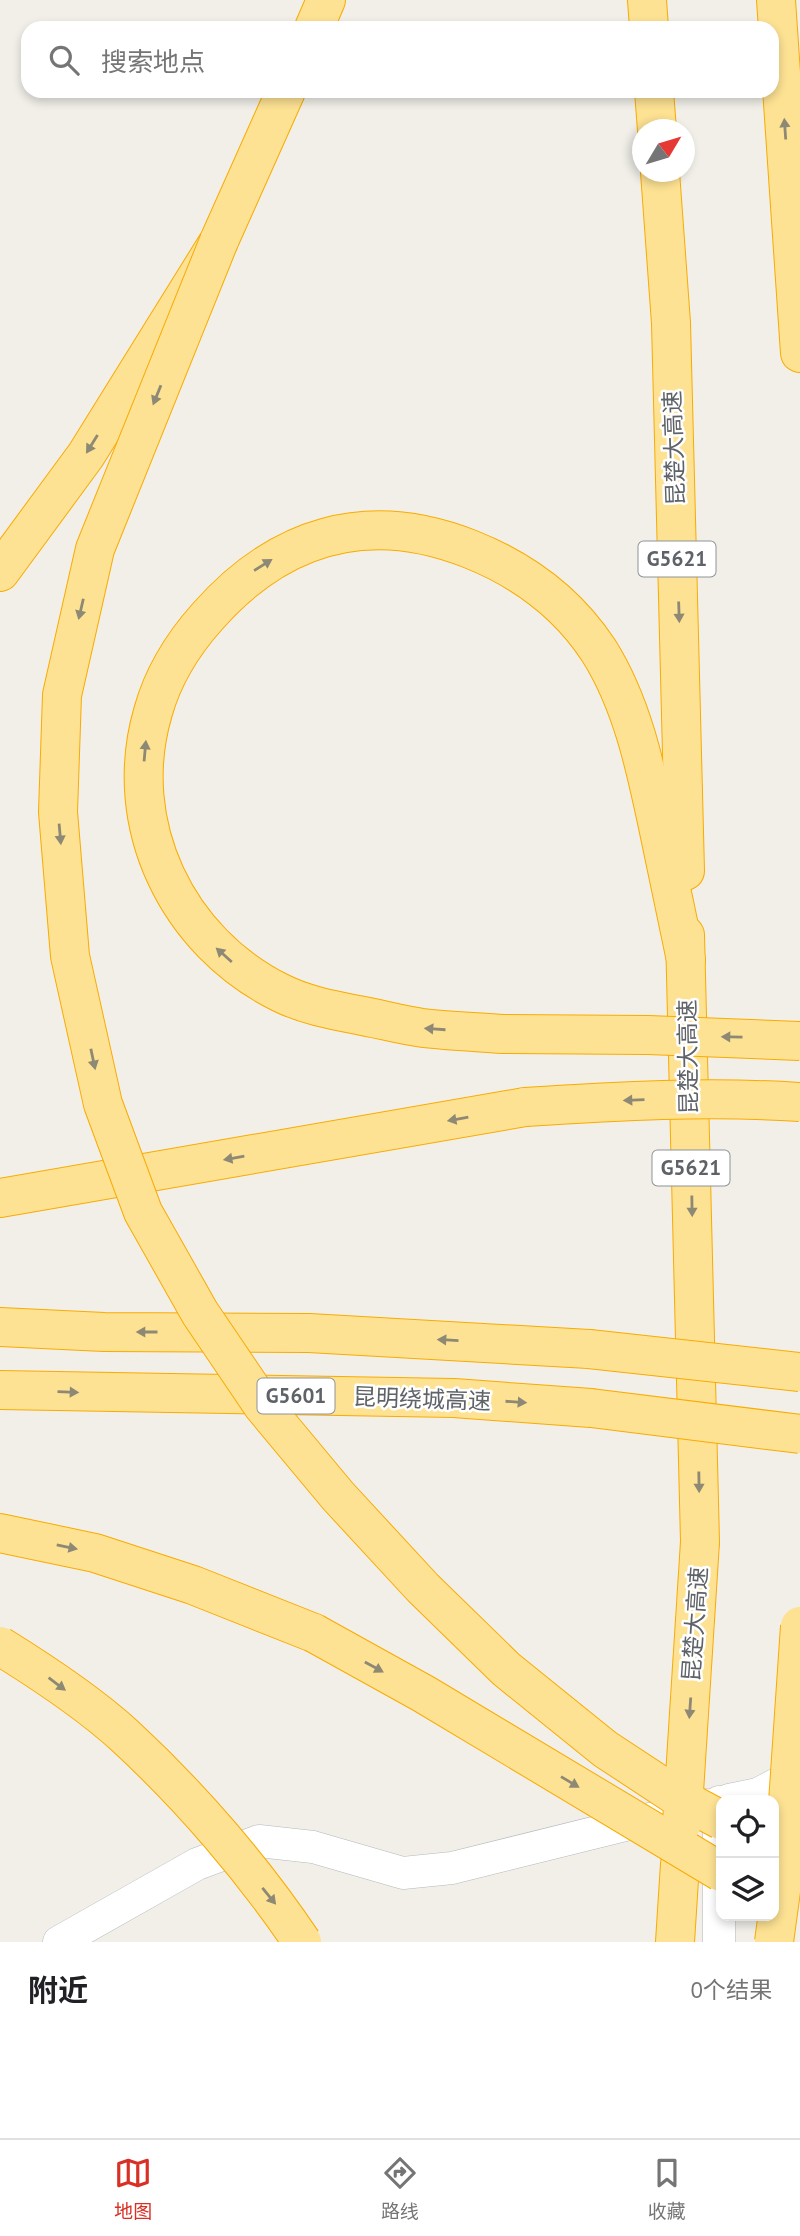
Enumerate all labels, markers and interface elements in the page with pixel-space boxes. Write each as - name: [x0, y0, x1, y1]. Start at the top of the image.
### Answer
- search box: [21, 21, 779, 98]
- icon: search: [45, 41, 83, 79]
- text: 搜索地点: [101, 45, 205, 78]
- one-way arrow: [779, 118, 790, 140]
- north arrow: [632, 119, 695, 182]
- one-way arrow: [151, 385, 162, 406]
- street label: 昆楚大高速: [657, 390, 690, 506]
- one-way arrow: [85, 435, 98, 454]
- road number: G5621: [638, 542, 716, 576]
- one-way arrow: [254, 559, 273, 572]
- one-way arrow: [76, 598, 87, 620]
- one-way arrow: [673, 601, 685, 623]
- one-way arrow: [140, 740, 151, 762]
- one-way arrow: [55, 824, 66, 846]
- one-way arrow: [215, 947, 233, 963]
- street label: 昆楚大高速: [672, 999, 703, 1115]
- one-way arrow: [424, 1023, 446, 1034]
- one-way arrow: [721, 1032, 743, 1043]
- one-way arrow: [88, 1048, 99, 1070]
- one-way arrow: [623, 1095, 645, 1106]
- one-way arrow: [447, 1114, 469, 1125]
- road number: G5621: [652, 1150, 730, 1186]
- one-way arrow: [222, 1152, 244, 1163]
- one-way arrow: [686, 1195, 697, 1217]
- one-way arrow: [136, 1326, 158, 1338]
- one-way arrow: [437, 1334, 459, 1345]
- road number: G5601: [258, 1378, 334, 1414]
- street label: 昆明绕城高速: [353, 1382, 491, 1415]
- one-way arrow: [57, 1386, 79, 1398]
- one-way arrow: [505, 1397, 527, 1408]
- one-way arrow: [693, 1472, 704, 1494]
- one-way arrow: [56, 1542, 78, 1553]
- street label: 昆楚大高速: [676, 1566, 713, 1682]
- one-way arrow: [364, 1661, 384, 1672]
- one-way arrow: [48, 1676, 66, 1690]
- one-way arrow: [684, 1697, 695, 1719]
- one-way arrow: [560, 1776, 579, 1789]
- map controls: [716, 1795, 779, 1921]
- button: locate: [716, 1795, 779, 1858]
- button: layers: [716, 1858, 779, 1921]
- one-way arrow: [261, 1886, 276, 1904]
- text: 附近: [28, 1970, 88, 2009]
- text: 0个结果: [690, 1975, 772, 2004]
- tab: 地图: [114, 2154, 152, 2223]
- tab: 路线: [381, 2154, 419, 2223]
- tab: 收藏: [648, 2154, 686, 2223]

